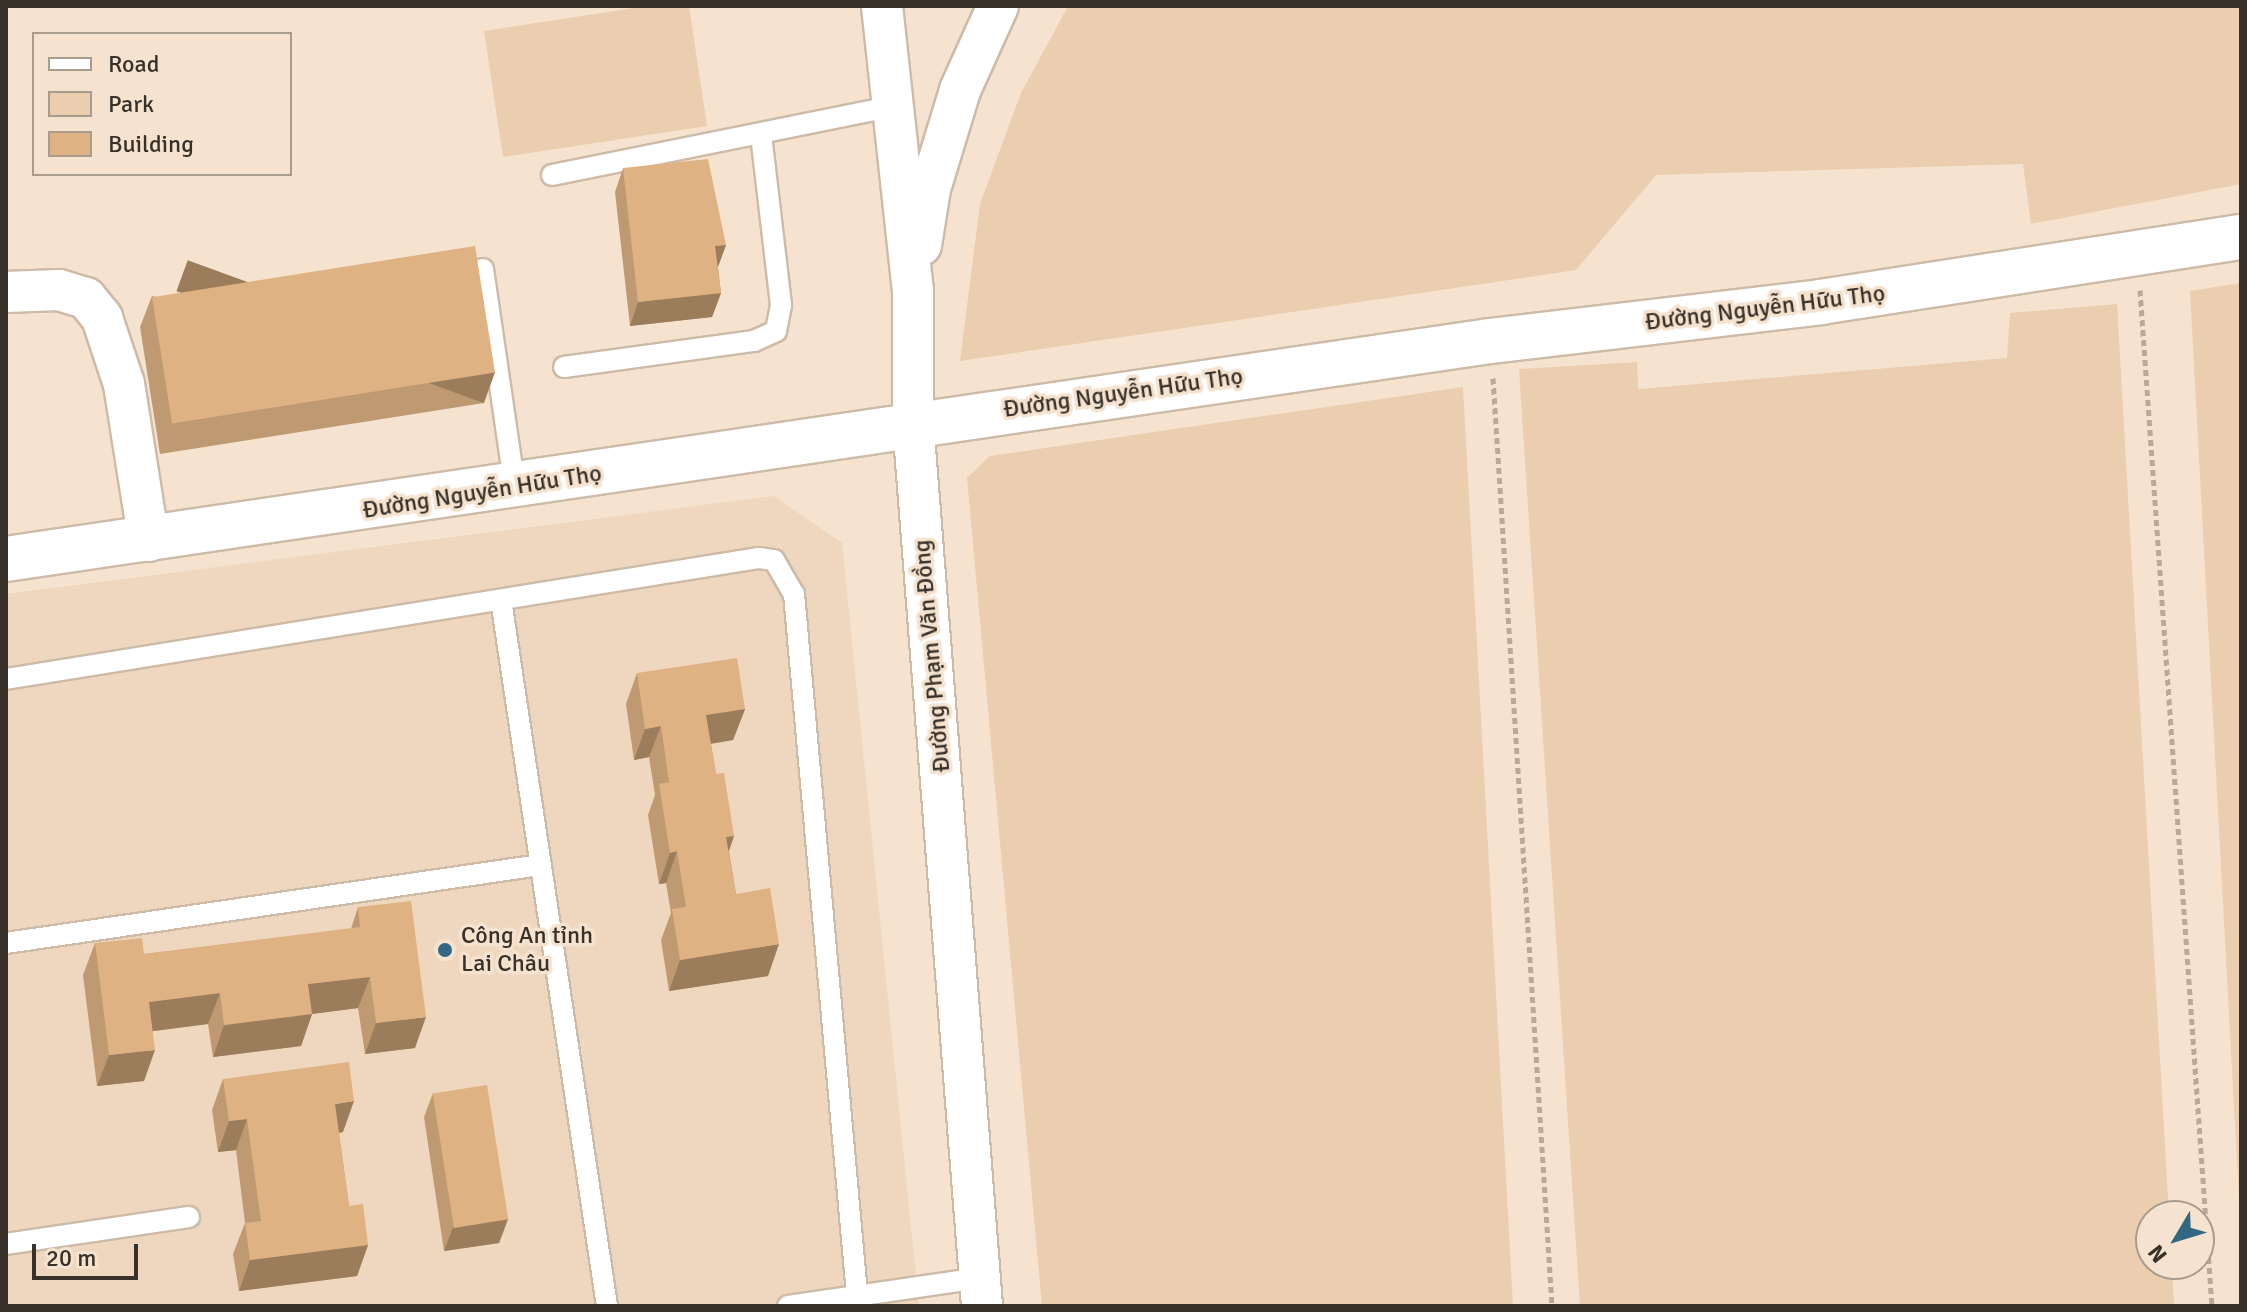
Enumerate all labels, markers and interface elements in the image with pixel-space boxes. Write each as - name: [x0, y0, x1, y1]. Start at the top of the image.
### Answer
- legend: [32, 32, 292, 176]
- text: Road: [108, 49, 159, 79]
- text: Park: [108, 89, 154, 119]
- text: Building: [108, 129, 194, 159]
- street label: Đường Nguyễn Hữu Thọ: [1643, 279, 1887, 337]
- street label: Đường Nguyễn Hữu Thọ: [1001, 362, 1245, 424]
- street label: Đường Nguyễn Hữu Thọ: [360, 459, 604, 525]
- street label: Đường Phạm Văn Đồng: [907, 538, 957, 774]
- place label: Công An tỉnh Lai Châu: [461, 922, 593, 978]
- marker: Công An tỉnh Lai Châu: [436, 941, 454, 959]
- north arrow: [2135, 1200, 2215, 1280]
- scale bar: [36, 1228, 142, 1278]
- text: N: [2142, 1240, 2173, 1268]
- text: 20 m: [46, 1243, 96, 1273]

